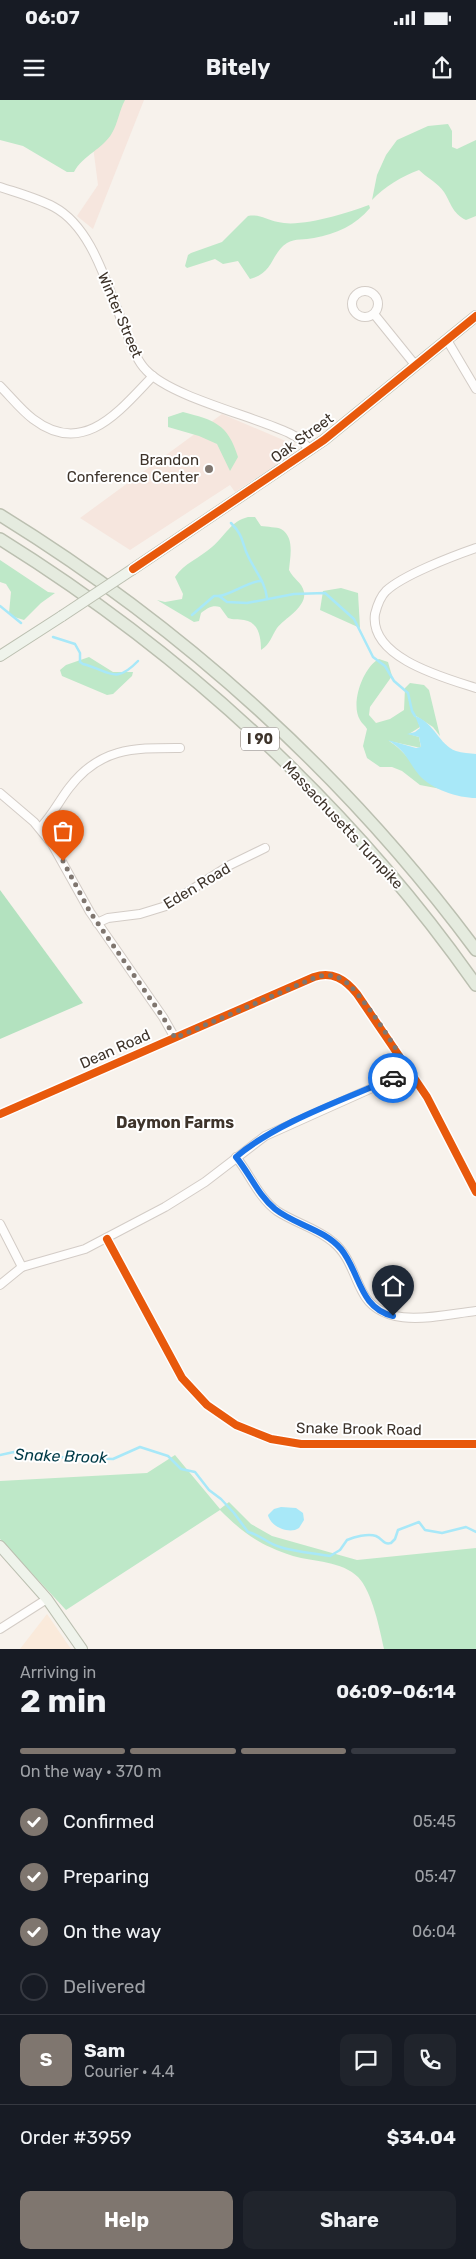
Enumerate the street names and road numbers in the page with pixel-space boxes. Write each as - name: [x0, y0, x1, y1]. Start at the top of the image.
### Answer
- street label: Winter Street: [94, 269, 146, 361]
- street label: Oak Street: [267, 409, 337, 467]
- road number: I 90: [241, 728, 279, 750]
- street label: Massachusetts Turnpike: [279, 757, 407, 893]
- street label: Eden Road: [160, 859, 234, 913]
- street label: Dean Road: [77, 1025, 153, 1073]
- street label: Snake Brook Road: [296, 1419, 422, 1439]

